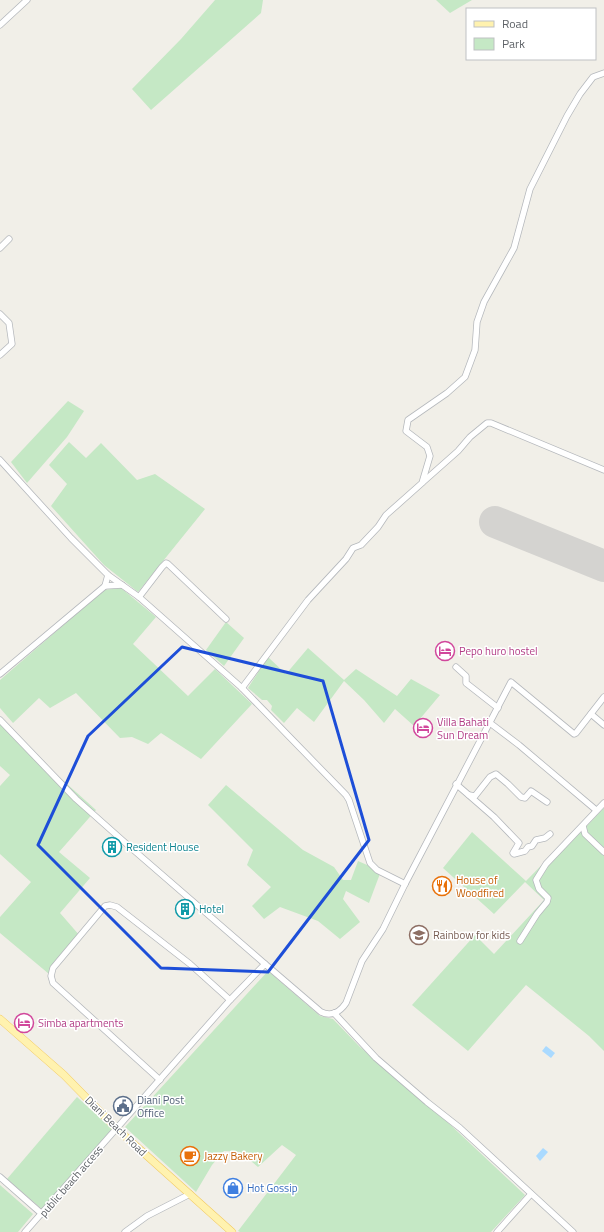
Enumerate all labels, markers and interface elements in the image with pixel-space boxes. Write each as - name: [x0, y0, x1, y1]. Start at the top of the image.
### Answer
- legend: [466, 8, 596, 60]
- text: Road: [502, 14, 528, 33]
- text: Park: [502, 34, 525, 53]
- hotel icon: Pepo huro hostel: [434, 640, 456, 662]
- place label: Pepo huro hostel: [459, 643, 538, 659]
- place label: Villa Bahati Sun Dream: [437, 714, 489, 743]
- hotel icon: Villa Bahati Sun Dream: [412, 717, 434, 739]
- building icon: Resident House: [101, 836, 123, 858]
- place label: Resident House: [126, 839, 199, 855]
- place label: House of Woodfired: [456, 872, 504, 901]
- restaurant icon: House of Woodfired: [431, 875, 453, 897]
- building icon: Hotel: [174, 898, 196, 920]
- place label: Hotel: [199, 901, 224, 917]
- school or university icon: Rainbow for kids: [408, 924, 430, 946]
- place label: Rainbow for kids: [433, 927, 510, 943]
- hotel icon: Simba apartments: [13, 1012, 35, 1034]
- place label: Simba apartments: [38, 1015, 123, 1031]
- street label: Diani Beach Road: [81, 1092, 151, 1160]
- place label: Diani Post Office: [137, 1092, 184, 1121]
- public building icon: Diani Post Office: [112, 1095, 134, 1117]
- street label: public beach access: [35, 1142, 107, 1220]
- cafe icon: Jazzy Bakery: [179, 1145, 201, 1167]
- place label: Jazzy Bakery: [204, 1148, 263, 1164]
- shop icon: Hot Gossip: [222, 1177, 244, 1199]
- place label: Hot Gossip: [247, 1180, 298, 1196]

